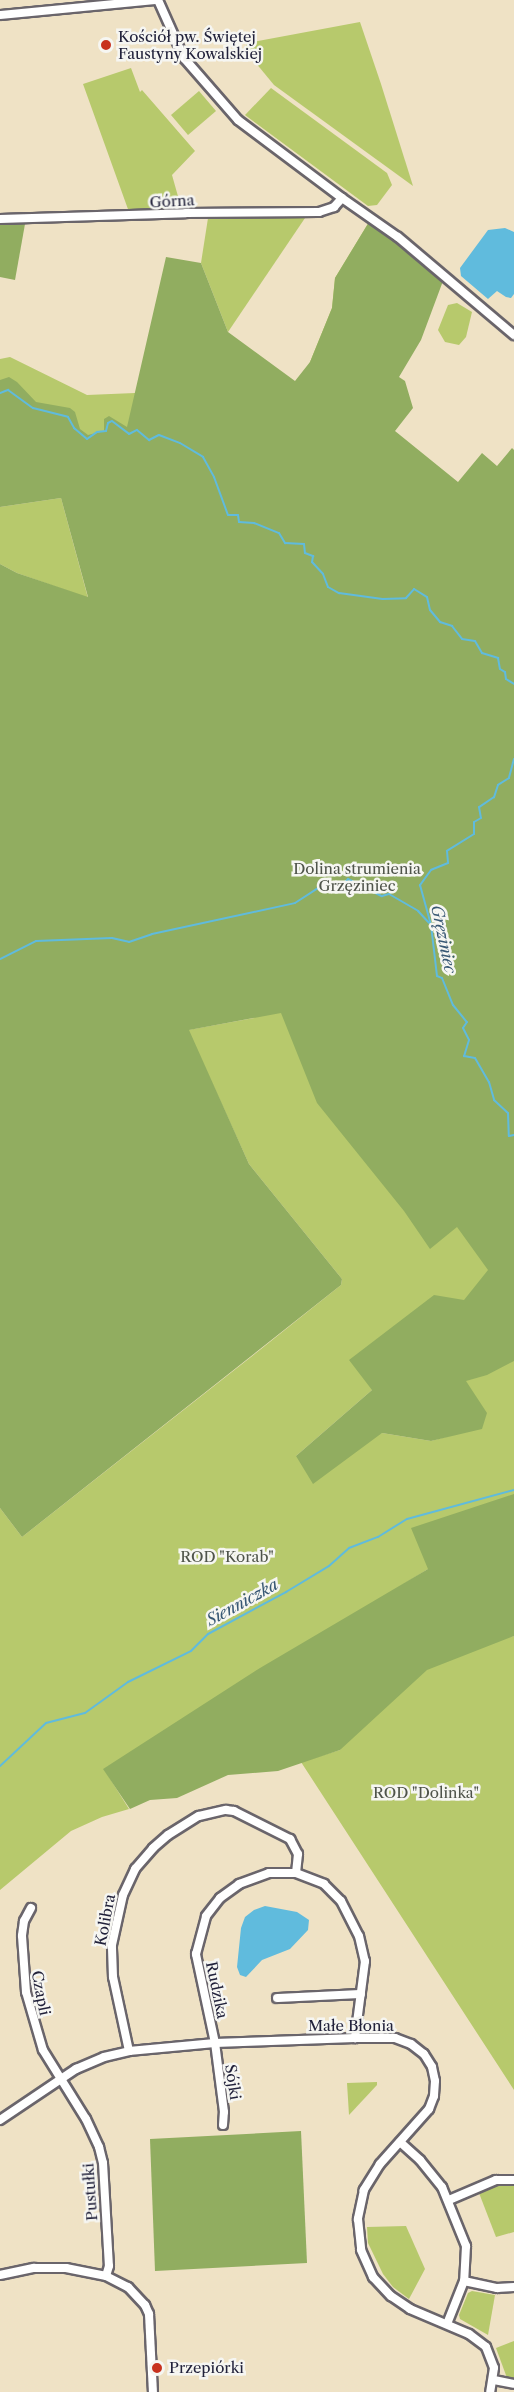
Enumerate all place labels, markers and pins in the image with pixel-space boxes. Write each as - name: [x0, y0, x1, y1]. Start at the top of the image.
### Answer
- place label: Kościół pw. Świętej Faustyny Kowalskiej: [118, 27, 263, 62]
- marker: Kościół pw. Świętej Faustyny Kowalskiej: [99, 38, 113, 52]
- place label: Przepiórki: [169, 2359, 244, 2377]
- marker: Przepiórki: [150, 2361, 164, 2375]

